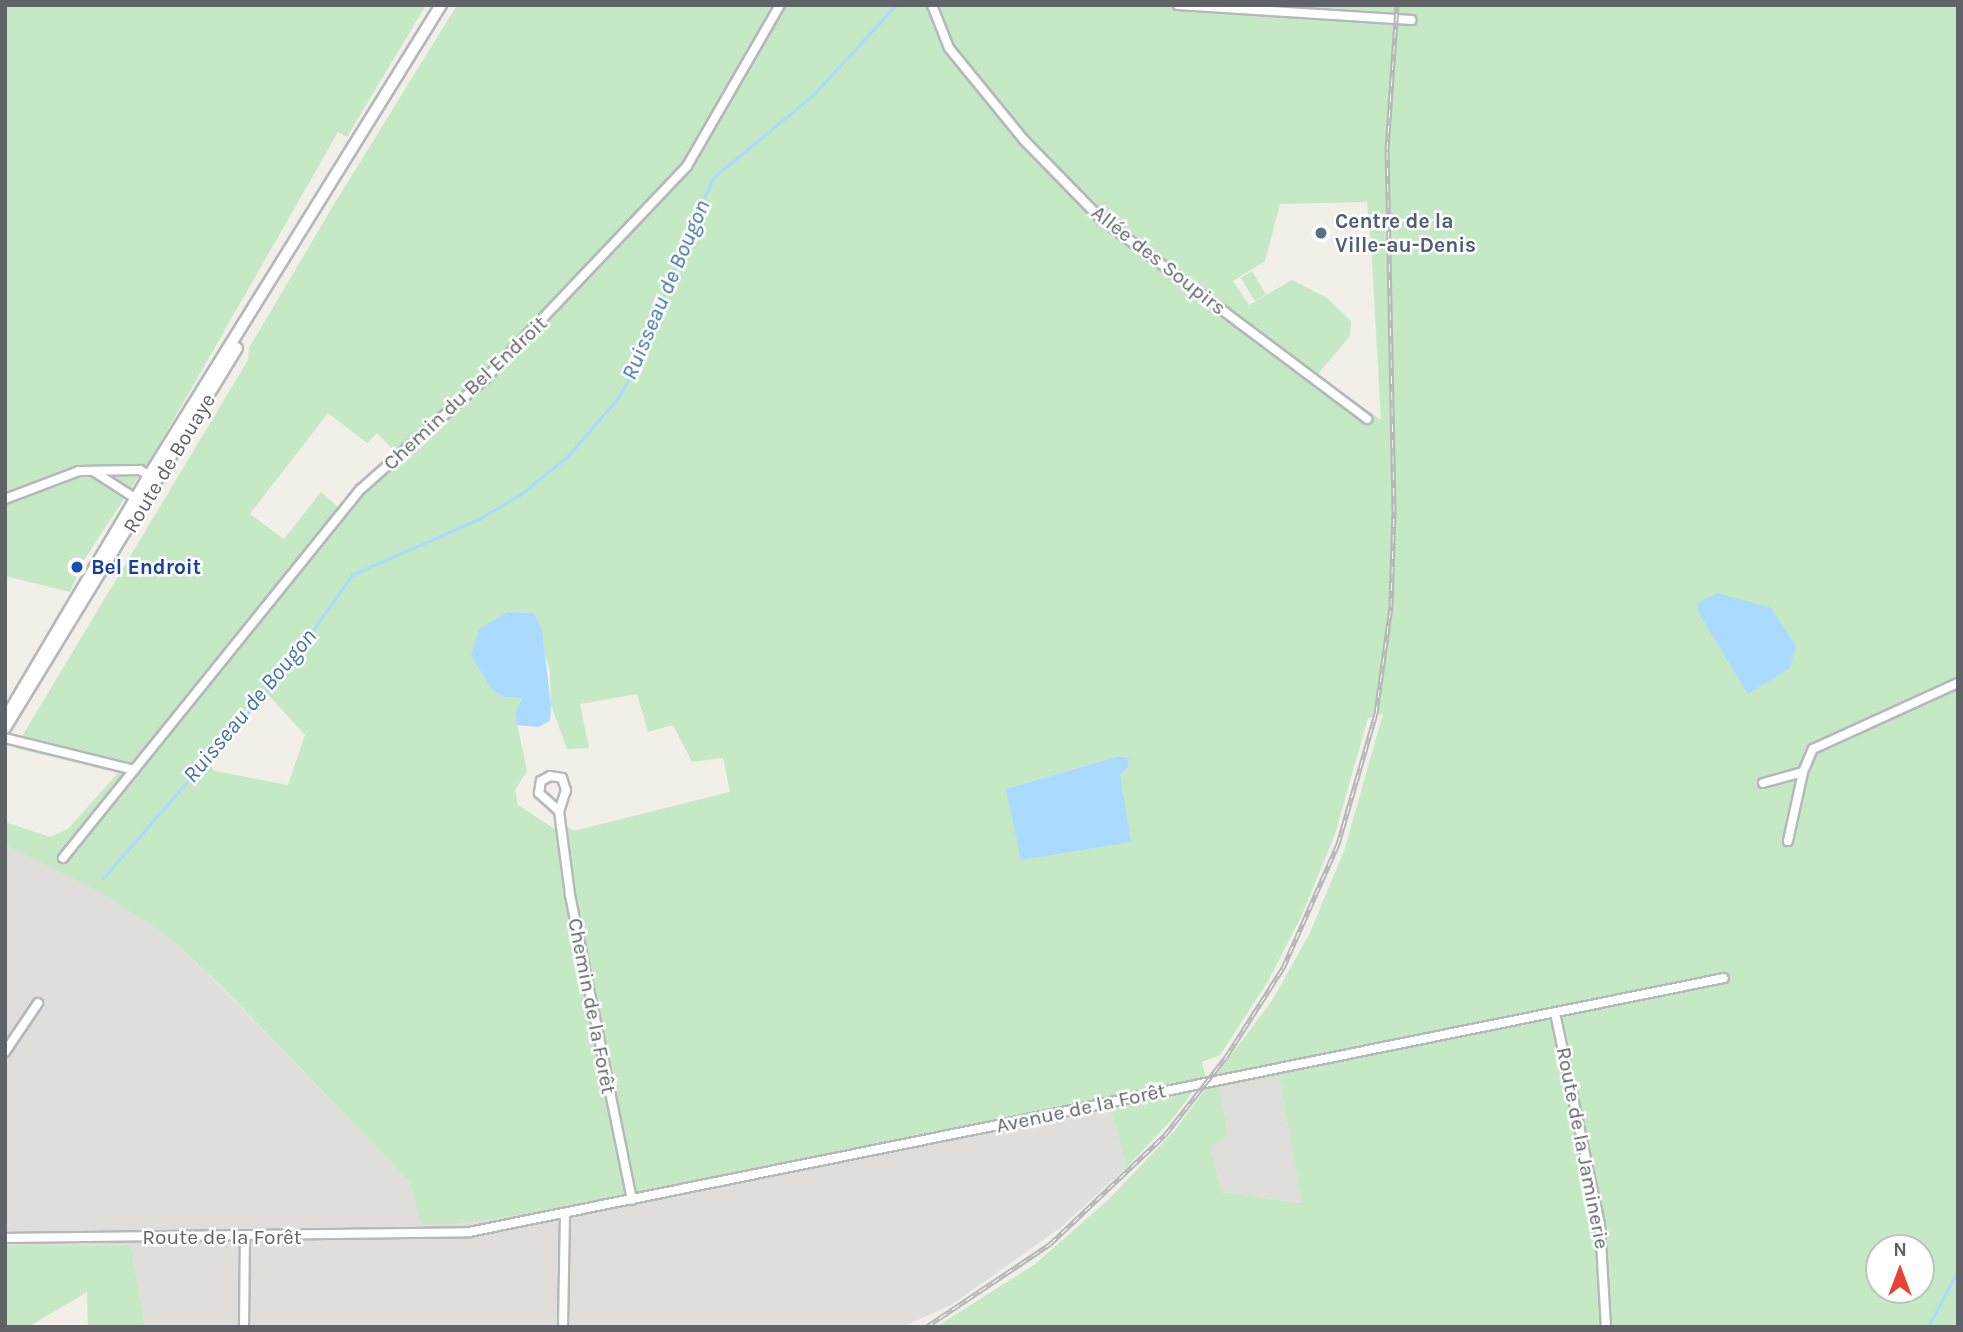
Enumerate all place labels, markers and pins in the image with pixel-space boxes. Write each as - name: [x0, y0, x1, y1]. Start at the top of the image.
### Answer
- place label: Centre de la Ville-au-Denis: [1335, 208, 1476, 258]
- marker: Centre de la Ville-au-Denis: [1313, 225, 1329, 241]
- place label: Bel Endroit: [91, 554, 201, 580]
- marker: Bel Endroit: [69, 559, 85, 575]

